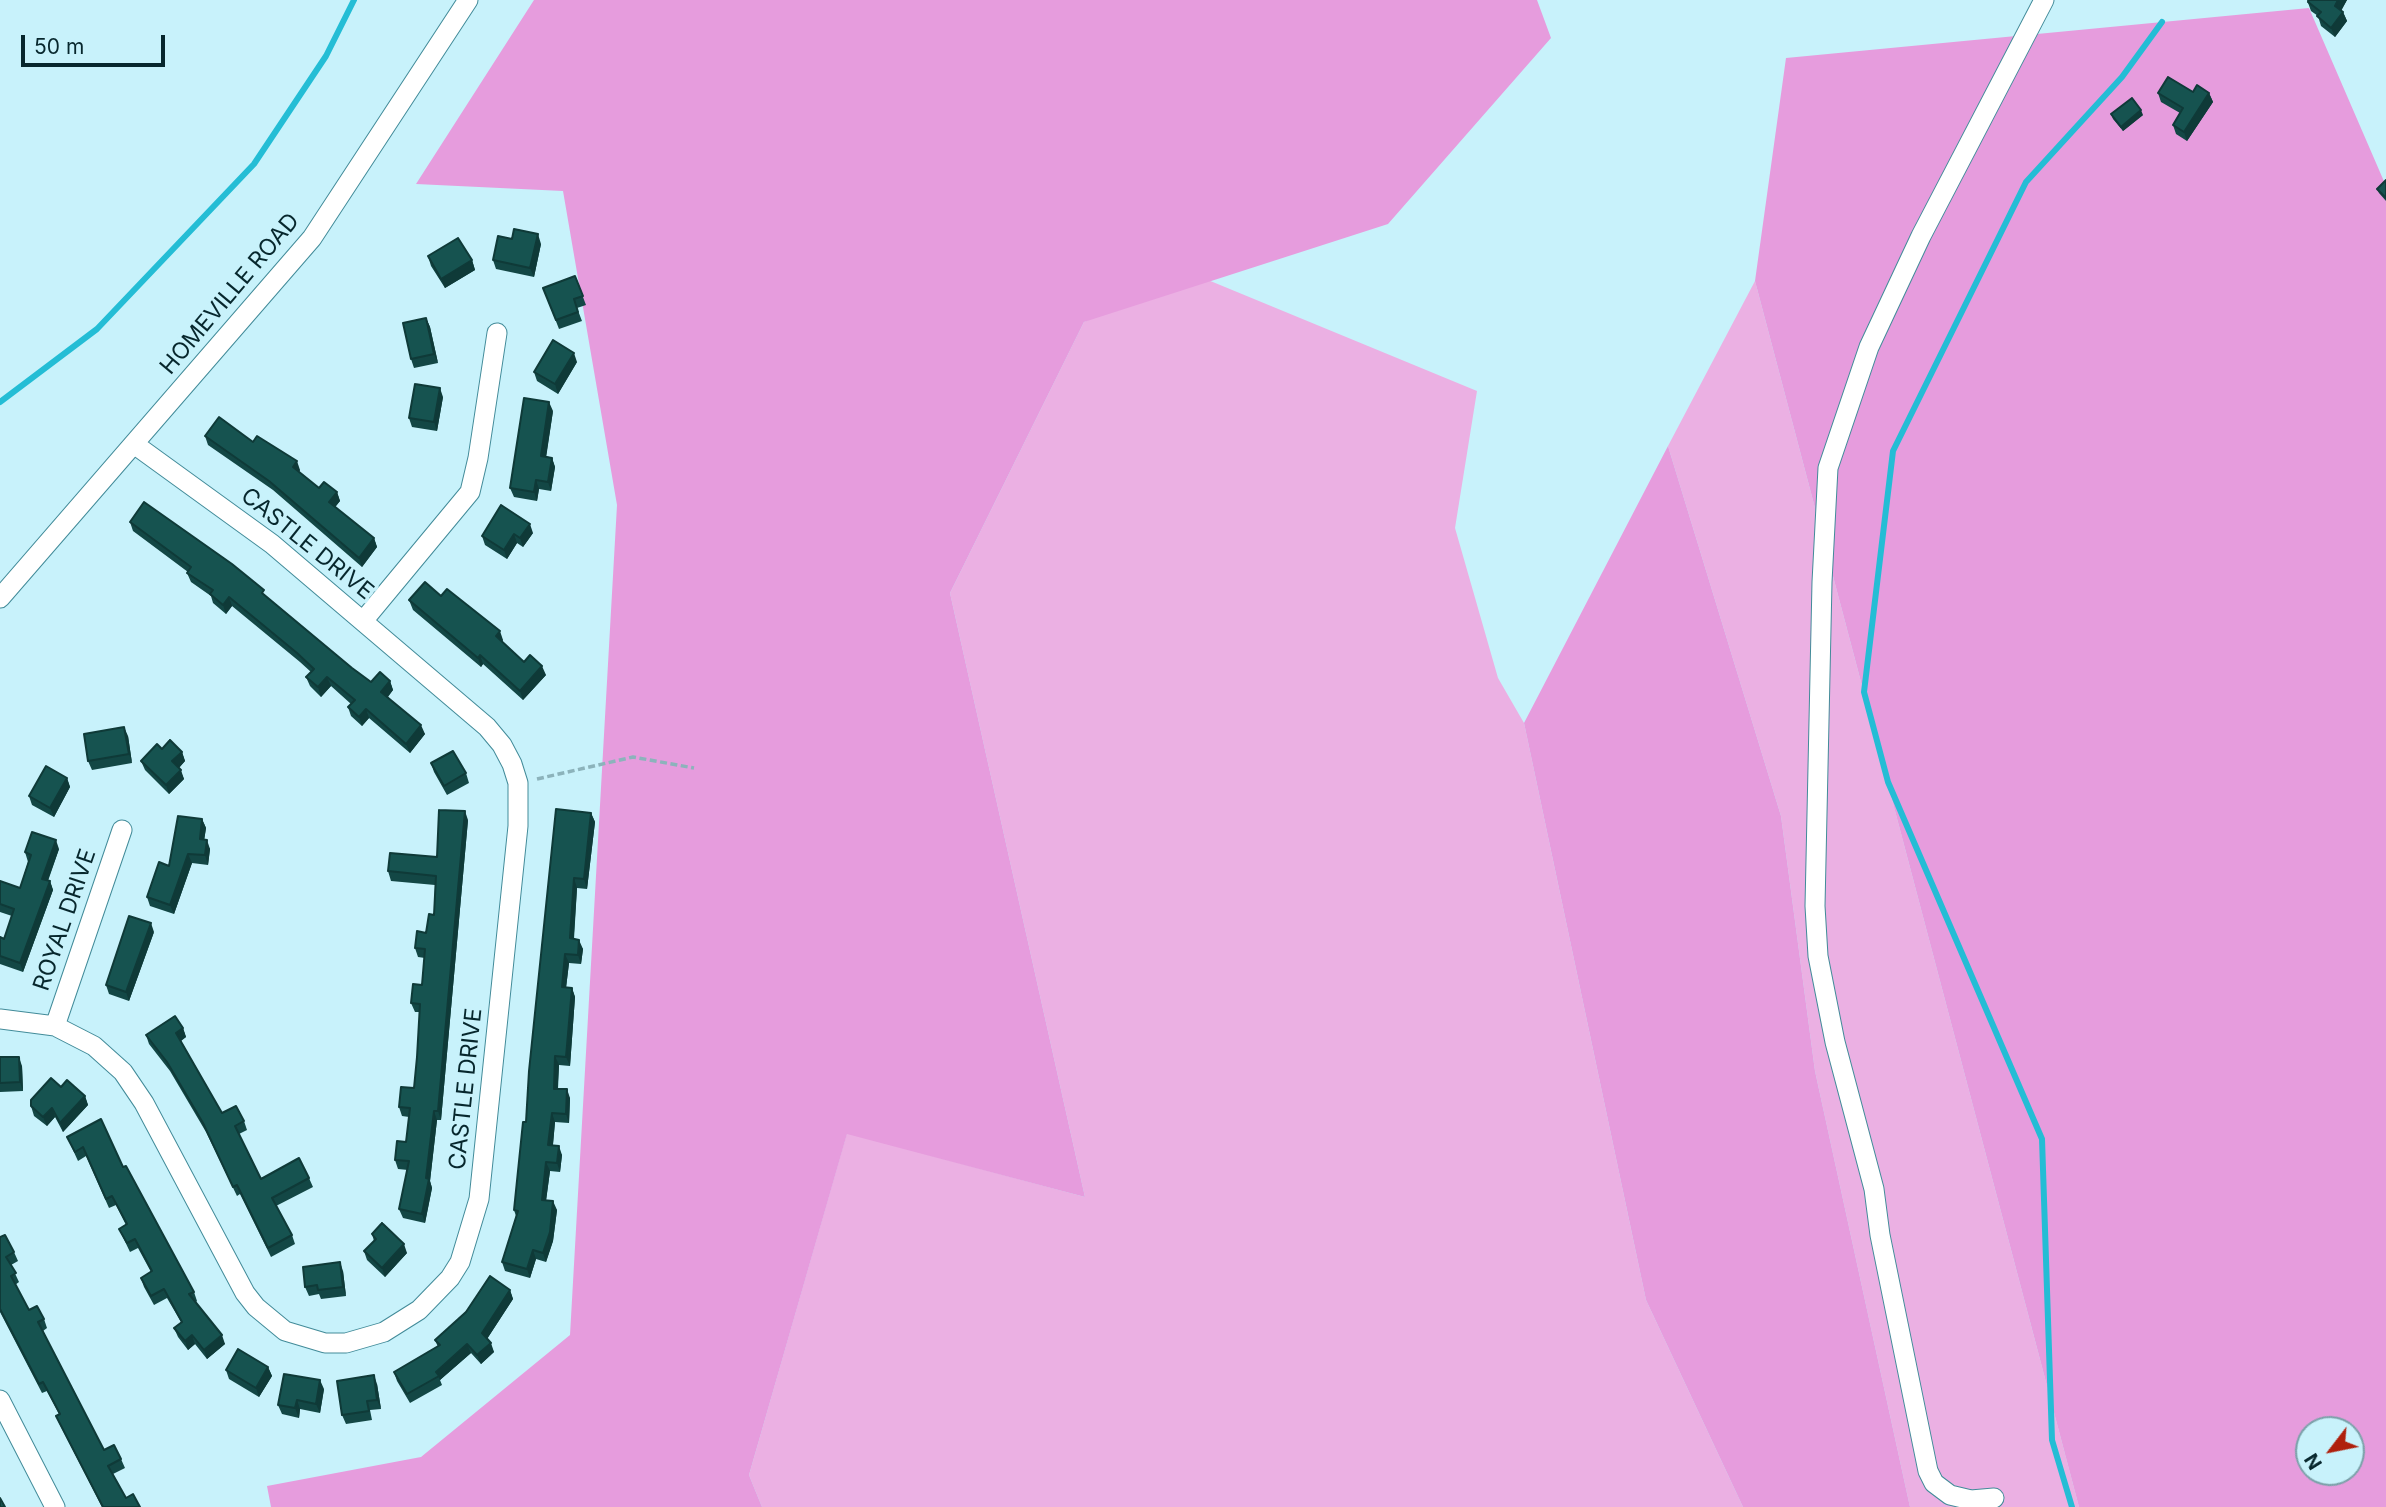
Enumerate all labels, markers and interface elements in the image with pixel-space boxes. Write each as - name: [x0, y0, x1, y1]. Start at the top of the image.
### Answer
- scale bar: [24, 21, 168, 65]
- text: 50 m: [34, 34, 84, 59]
- street label: HOMEVILLE ROAD: [155, 208, 305, 380]
- street label: CASTLE DRIVE: [235, 482, 379, 606]
- street label: ROYAL DRIVE: [28, 845, 102, 995]
- street label: CASTLE DRIVE: [444, 1007, 488, 1171]
- north arrow: [2295, 1416, 2365, 1486]
- text: N: [2300, 1449, 2327, 1474]

